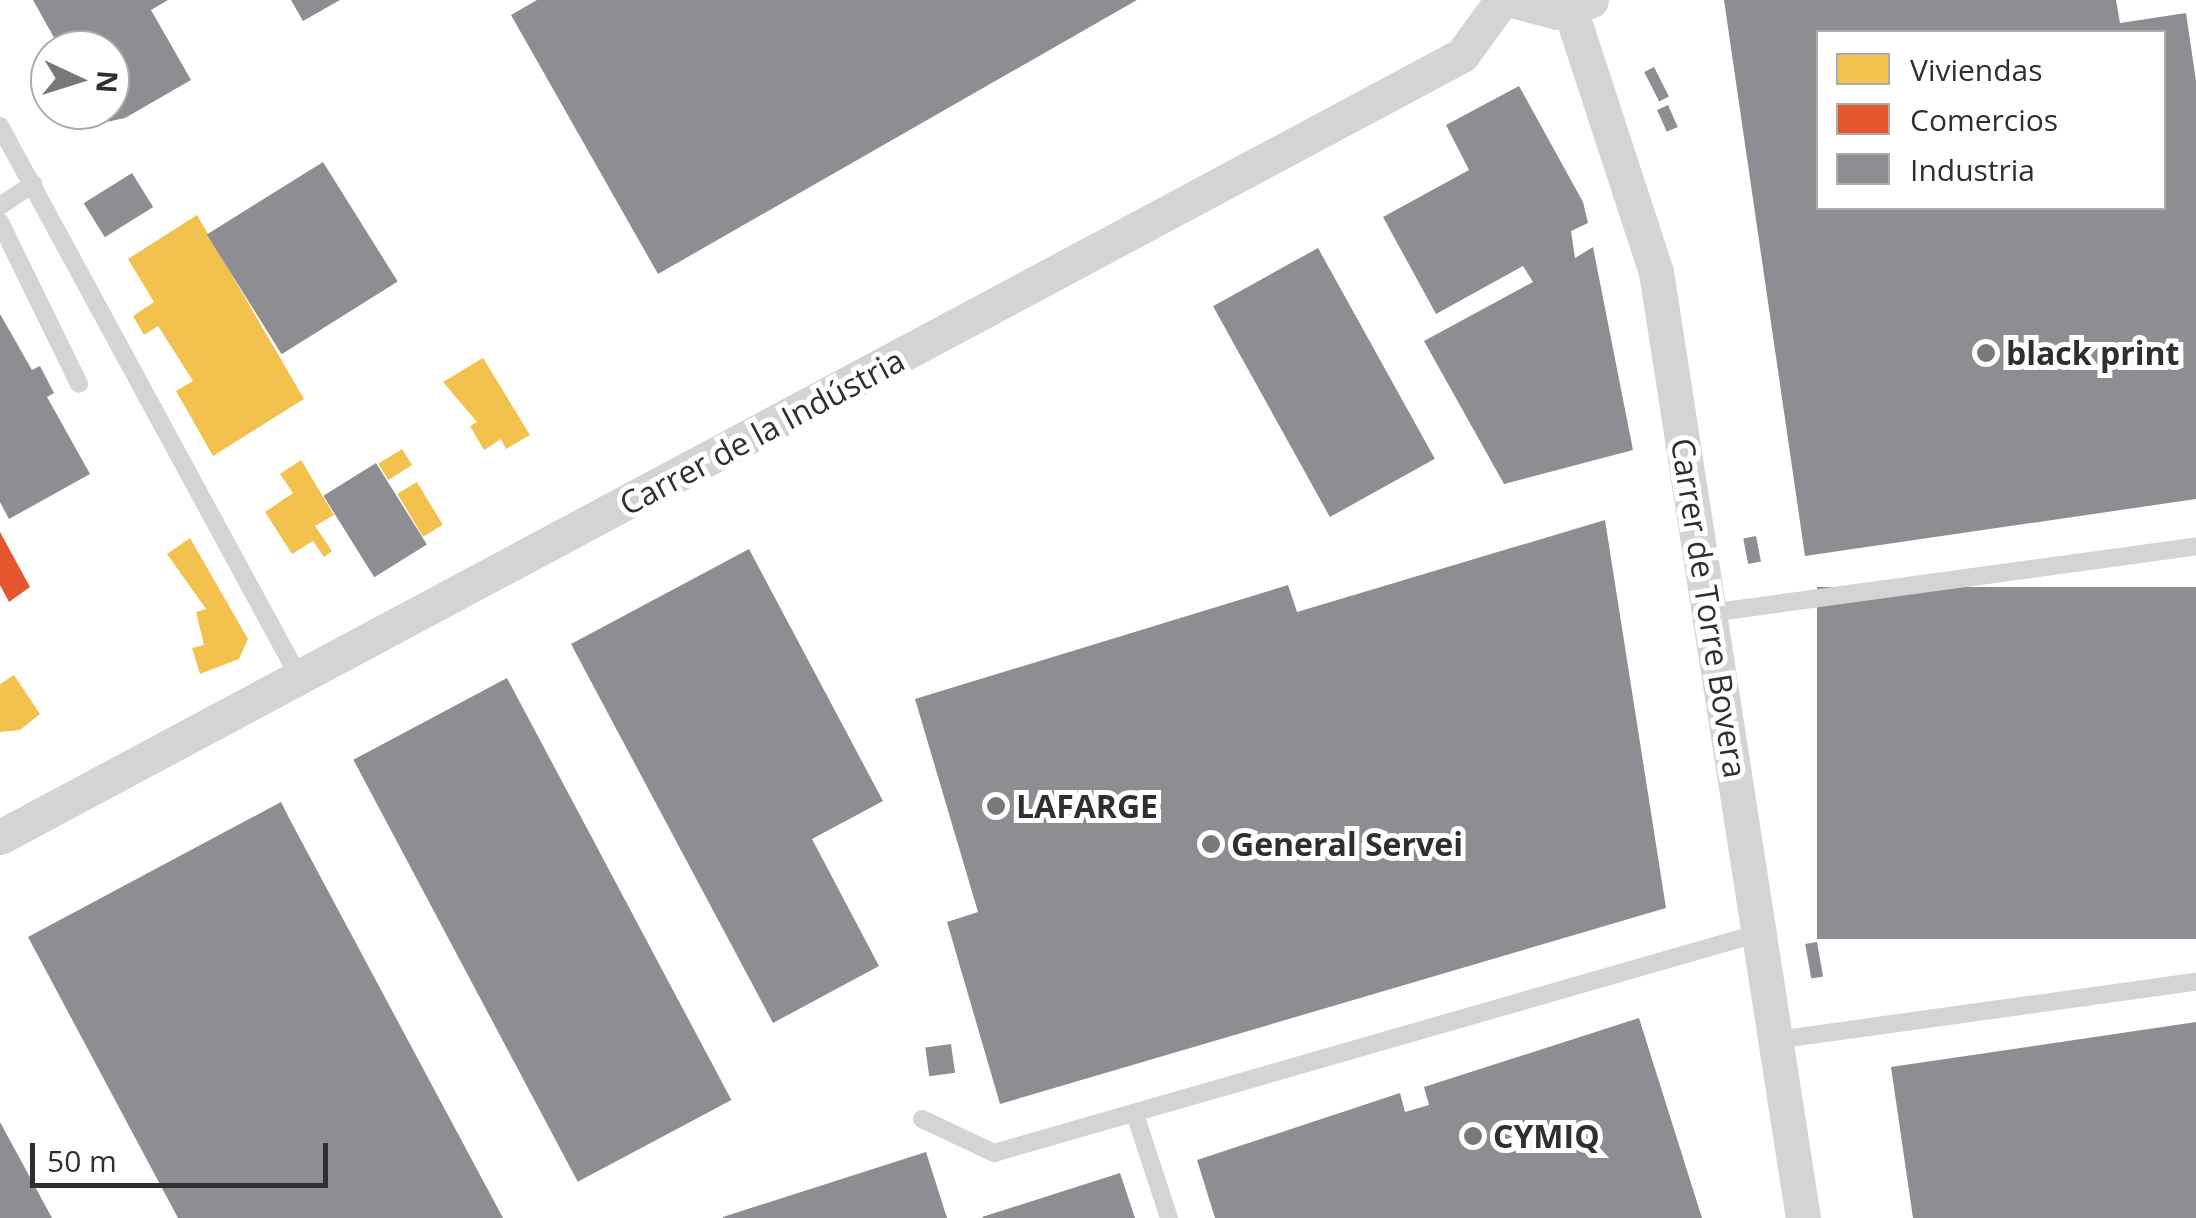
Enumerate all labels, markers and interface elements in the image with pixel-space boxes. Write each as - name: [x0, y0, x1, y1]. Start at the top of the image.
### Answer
- north arrow: [30, 30, 130, 130]
- legend: [1816, 30, 2166, 210]
- text: Viviendas: [1910, 49, 2043, 90]
- text: N: [88, 69, 128, 95]
- text: Comercios: [1910, 99, 2058, 140]
- text: Industria: [1910, 149, 2035, 190]
- place label: black print: [2006, 334, 2179, 372]
- street label: Carrer de la Indústria: [613, 341, 911, 523]
- marker: black print: [1975, 342, 1997, 364]
- street label: Carrer de Torre Bovera: [1663, 435, 1755, 781]
- place label: LAFARGE: [1016, 787, 1158, 825]
- marker: LAFARGE: [985, 795, 1007, 817]
- place label: General Servei: [1231, 825, 1463, 863]
- marker: General Servei: [1200, 833, 1222, 855]
- place label: CYMIQ: [1493, 1117, 1600, 1155]
- scale bar: [35, 1123, 332, 1185]
- marker: CYMIQ: [1462, 1125, 1484, 1147]
- text: 50 m: [47, 1140, 117, 1181]

